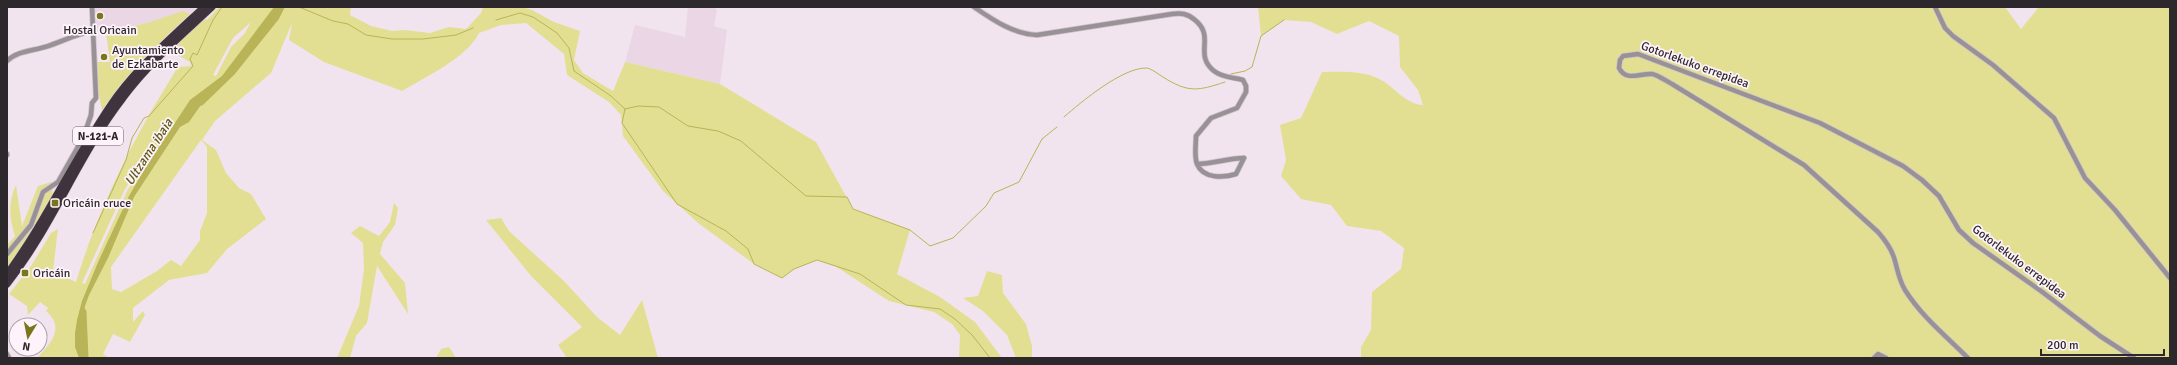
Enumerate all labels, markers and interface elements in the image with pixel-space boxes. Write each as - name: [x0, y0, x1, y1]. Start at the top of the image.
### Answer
- marker: Hostal Oricain: [95, 11, 105, 21]
- place label: Hostal Oricain: [63, 23, 137, 38]
- street label: Gotorlekuko errepidea: [1639, 39, 1751, 91]
- place label: Ayuntamiento de Ezkabarte: [112, 43, 184, 72]
- marker: Ayuntamiento de Ezkabarte: [99, 52, 109, 62]
- water label: Ultzama ibaia: [121, 115, 177, 188]
- road number: N-121-A: [73, 127, 123, 145]
- place label: Oricáin cruce: [63, 196, 131, 211]
- marker: Oricáin cruce: [50, 198, 60, 208]
- street label: Gotorlekuko errepidea: [1969, 222, 2069, 302]
- place label: Oricáin: [33, 266, 70, 281]
- marker: Oricáin: [20, 268, 30, 278]
- north arrow: [8, 317, 48, 357]
- scale bar: [2041, 331, 2164, 357]
- text: 200 m: [2047, 338, 2079, 353]
- text: N: [21, 339, 31, 353]

